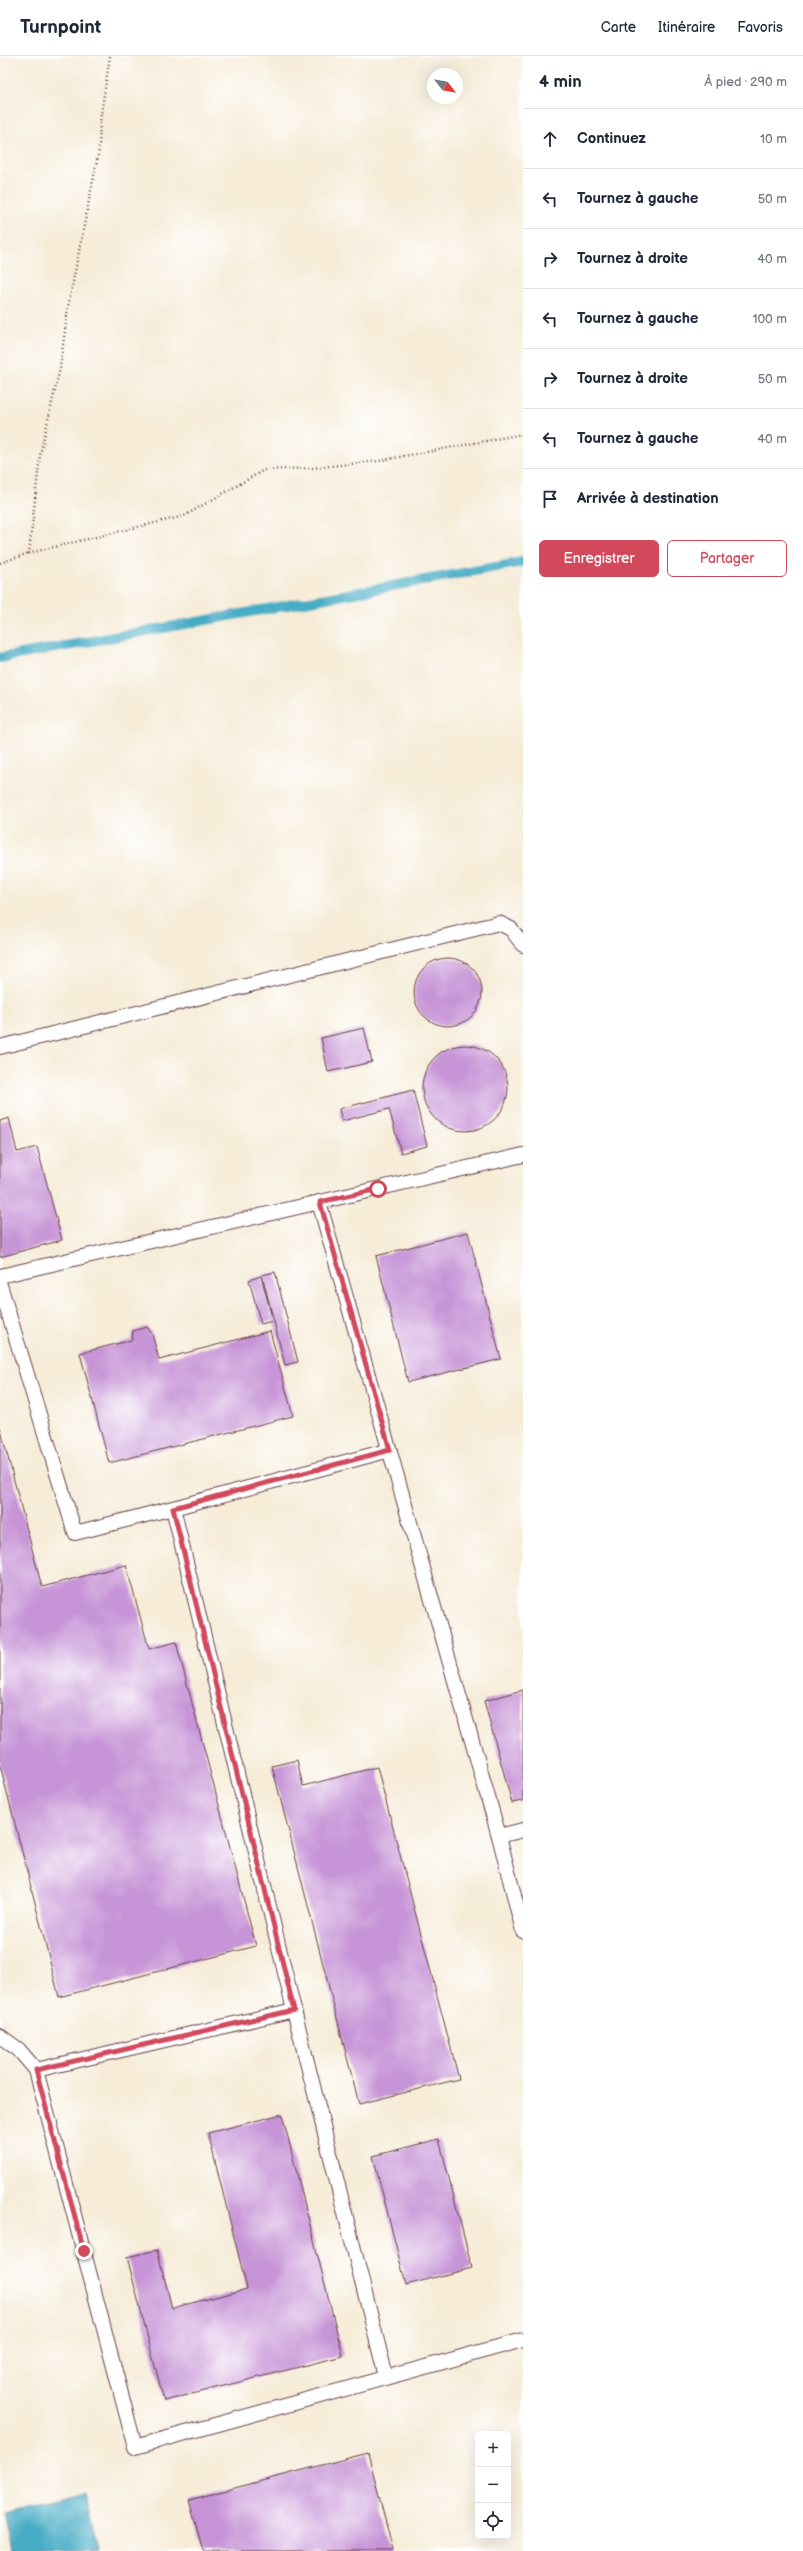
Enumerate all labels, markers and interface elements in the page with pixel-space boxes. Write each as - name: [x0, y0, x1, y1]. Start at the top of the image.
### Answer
- text: Turnpoint: [20, 16, 101, 39]
- text: Carte: [601, 19, 636, 36]
- text: Itinéraire: [658, 19, 715, 36]
- text: Favoris: [737, 19, 783, 36]
- north arrow: [427, 68, 463, 104]
- text: 4 min: [539, 72, 582, 92]
- text: À pied · 290 m: [704, 74, 787, 90]
- icon: ahead: [539, 128, 561, 150]
- text: Continuez: [577, 129, 646, 148]
- text: 10 m: [760, 131, 787, 147]
- icon: left: [539, 188, 561, 210]
- text: Tournez à gauche: [577, 189, 698, 208]
- text: 50 m: [758, 191, 787, 207]
- icon: right: [539, 248, 561, 270]
- text: Tournez à droite: [577, 249, 688, 268]
- text: 40 m: [757, 251, 787, 267]
- icon: left: [539, 308, 561, 330]
- text: Tournez à gauche: [577, 309, 698, 328]
- text: 100 m: [752, 311, 787, 327]
- icon: right: [539, 368, 561, 390]
- text: Tournez à droite: [577, 369, 688, 388]
- text: 50 m: [758, 371, 787, 387]
- icon: left: [539, 428, 561, 450]
- text: Tournez à gauche: [577, 429, 698, 448]
- text: 40 m: [757, 431, 787, 447]
- icon: arrive: [539, 488, 561, 510]
- text: Arrivée à destination: [577, 489, 719, 508]
- button: Enregistrer: [539, 540, 659, 577]
- button: Partager: [667, 540, 787, 577]
- route start: [369, 1180, 387, 1198]
- route end: [75, 2242, 93, 2260]
- map controls: [475, 2431, 511, 2539]
- button: +: [475, 2431, 511, 2467]
- button: −: [475, 2467, 511, 2503]
- button: locate: [475, 2503, 511, 2539]

